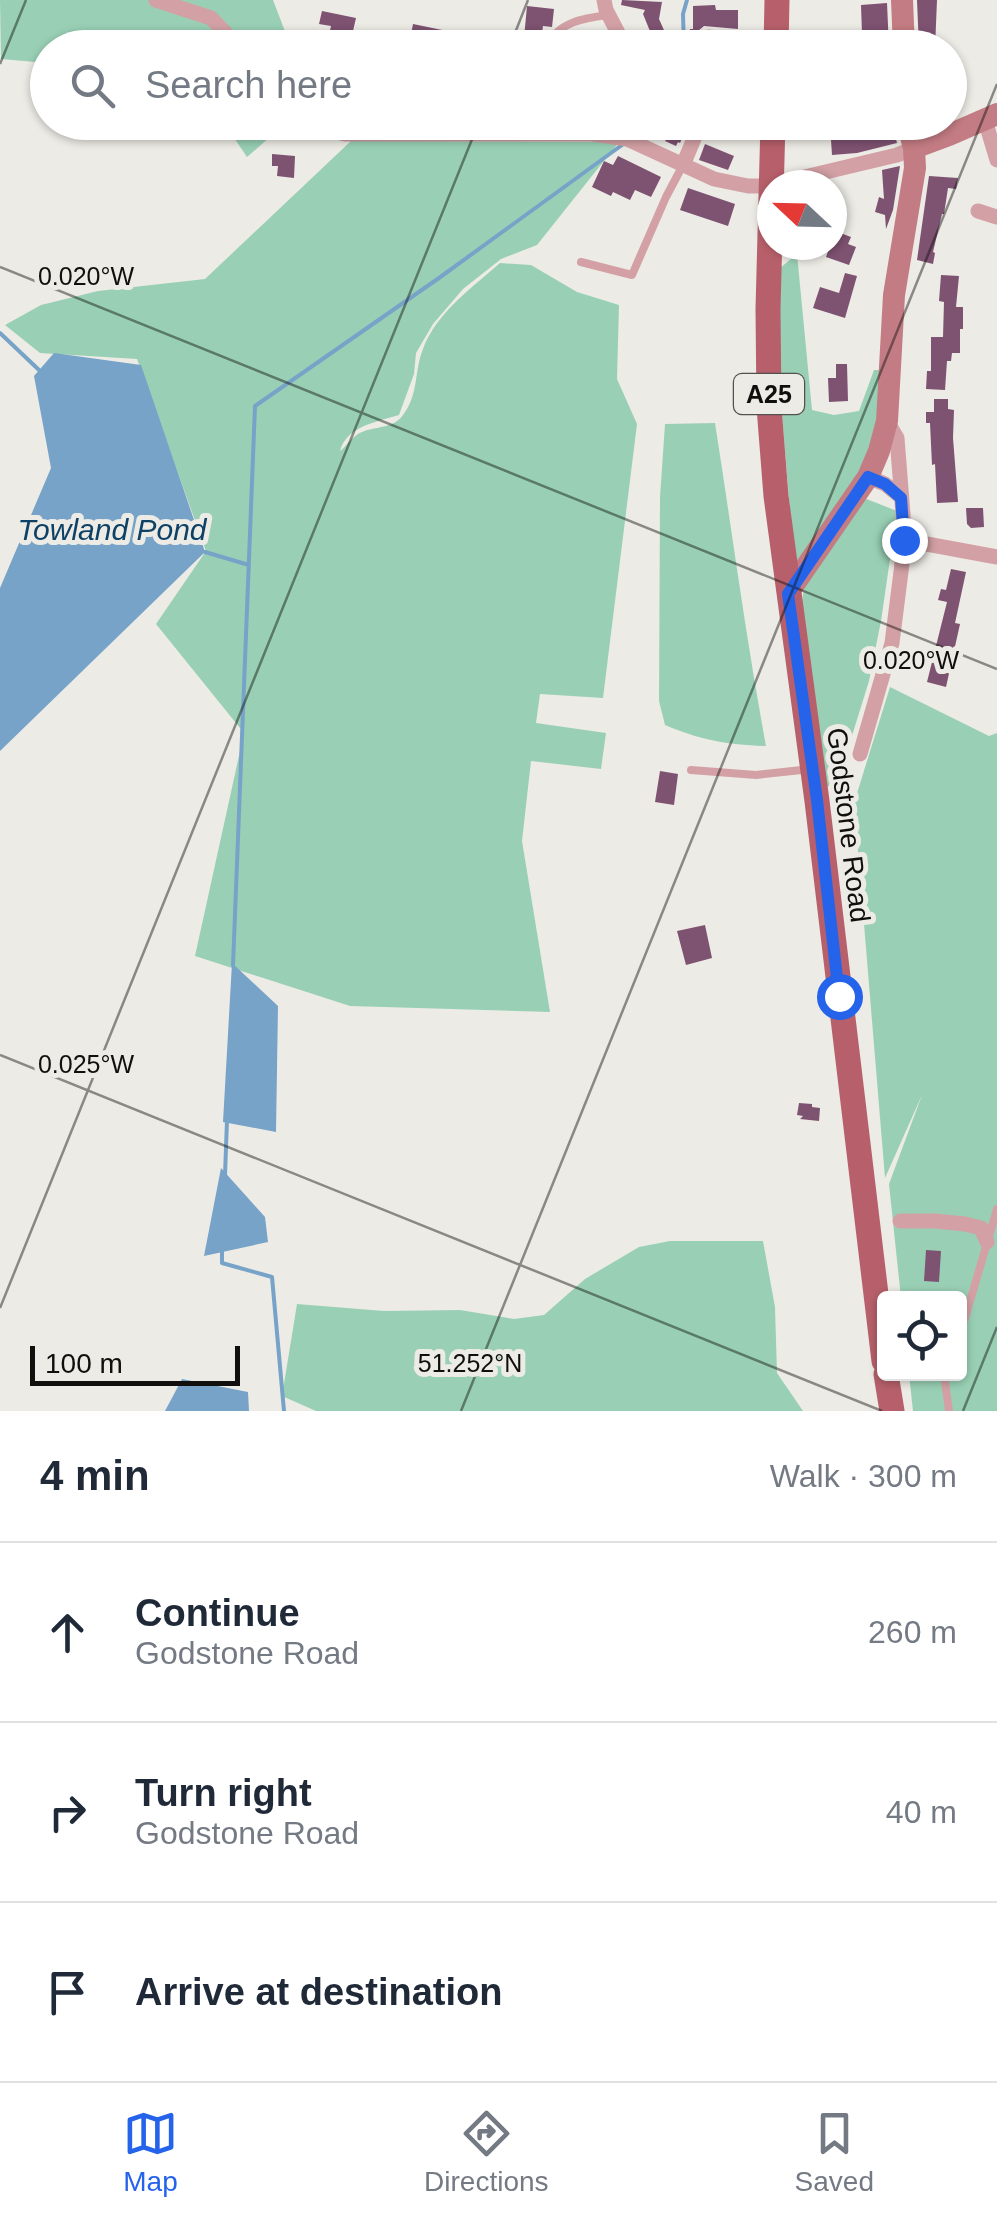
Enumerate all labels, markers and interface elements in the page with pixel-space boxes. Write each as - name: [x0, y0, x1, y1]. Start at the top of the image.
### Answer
- search box: [30, 30, 967, 140]
- icon: search: [65, 58, 120, 113]
- text: Search here: [145, 64, 352, 106]
- north arrow: [757, 170, 847, 260]
- text: 0.020°W: [38, 262, 134, 290]
- road number: A25: [734, 374, 804, 414]
- water label: Towland Pond: [17, 513, 208, 546]
- route end: [882, 518, 928, 564]
- text: 0.020°W: [863, 646, 959, 674]
- street label: Godstone Road: [821, 726, 876, 924]
- route start: [817, 974, 863, 1020]
- text: 0.025°W: [38, 1050, 134, 1078]
- map controls: [877, 1291, 967, 1381]
- button: locate: [877, 1291, 967, 1381]
- scale bar: [30, 1341, 240, 1386]
- text: 100 m: [45, 1348, 123, 1379]
- text: 51.252°N: [418, 1349, 522, 1377]
- text: 4 min: [40, 1452, 150, 1499]
- text: Walk · 300 m: [770, 1458, 957, 1494]
- text: Continue: [135, 1592, 300, 1634]
- icon: ahead: [40, 1605, 95, 1660]
- text: 260 m: [868, 1614, 957, 1650]
- text: Godstone Road: [135, 1635, 359, 1671]
- text: Turn right: [135, 1772, 312, 1814]
- icon: right: [40, 1785, 95, 1840]
- text: 40 m: [886, 1794, 957, 1830]
- text: Godstone Road: [135, 1815, 359, 1851]
- icon: arrive: [40, 1965, 95, 2020]
- text: Arrive at destination: [135, 1971, 502, 2013]
- tab: Map: [123, 2106, 178, 2198]
- tab: Directions: [424, 2106, 549, 2198]
- tab: Saved: [795, 2106, 874, 2198]

